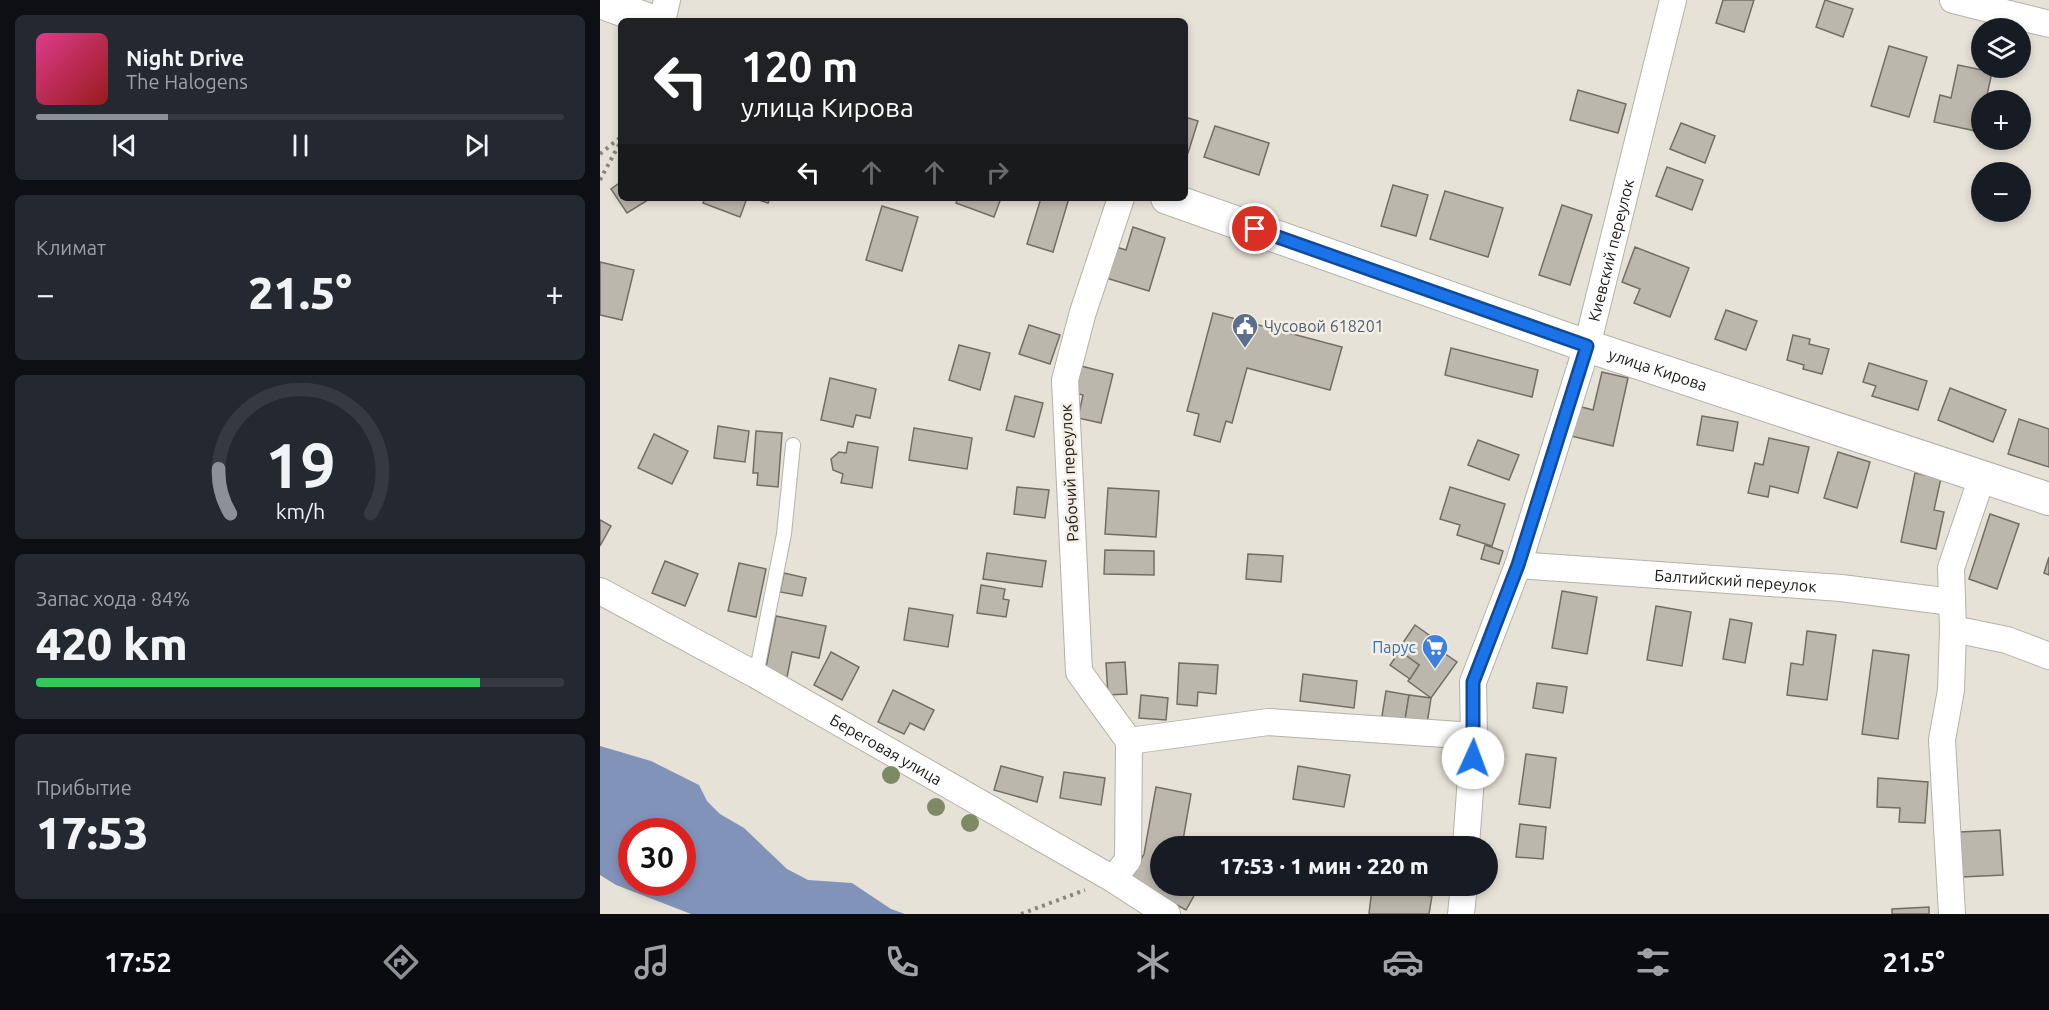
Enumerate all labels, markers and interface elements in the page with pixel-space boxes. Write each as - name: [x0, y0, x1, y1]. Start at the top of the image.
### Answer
- map controls: [1971, 18, 2031, 222]
- button: layers: [1971, 18, 2031, 78]
- icon: left: [642, 42, 720, 120]
- text: 120 m: [741, 43, 858, 90]
- text: Night Drive: [126, 45, 244, 70]
- text: The Halogens: [126, 70, 248, 93]
- button: +: [1971, 90, 2031, 150]
- text: улица Кирова: [741, 92, 914, 122]
- icon: previous: [108, 129, 141, 162]
- icon: pause: [284, 129, 317, 162]
- icon: next: [460, 129, 493, 162]
- icon: left: [792, 156, 825, 189]
- icon: ahead: [855, 156, 888, 189]
- icon: ahead: [918, 156, 951, 189]
- icon: right: [981, 156, 1014, 189]
- button: −: [1971, 162, 2031, 222]
- street label: Киевский переулок: [1584, 177, 1637, 323]
- pin: [1229, 203, 1280, 254]
- icon: arrive: [1238, 212, 1271, 245]
- text: Климат: [36, 236, 106, 259]
- text: 21.5°: [248, 267, 352, 318]
- text: −: [36, 275, 55, 312]
- text: +: [545, 275, 564, 312]
- public building icon: Чусовой 618201: [1230, 311, 1260, 349]
- place label: Чусовой 618201: [1264, 317, 1384, 335]
- street label: улица Кирова: [1606, 345, 1709, 394]
- street label: Рабочий переулок: [1056, 404, 1082, 542]
- text: 19: [265, 430, 335, 500]
- text: km/h: [275, 499, 325, 523]
- street label: Балтийский переулок: [1654, 566, 1817, 595]
- text: Запас хода · 84%: [36, 587, 190, 610]
- text: 420 km: [36, 618, 188, 669]
- supermarket icon: Парус: [1420, 632, 1450, 670]
- place label: Парус: [1372, 638, 1417, 656]
- street label: Береговая улица: [827, 710, 945, 788]
- position arrow: [1441, 726, 1505, 790]
- text: Прибытие: [36, 776, 132, 799]
- text: 17:53: [36, 807, 149, 858]
- speed limit sign: 30: [618, 818, 696, 896]
- text: 17:53 · 1 мин · 220 m: [1219, 853, 1429, 878]
- icon: directions: [380, 941, 422, 983]
- icon: music: [631, 941, 673, 983]
- icon: phone: [881, 941, 923, 983]
- icon: climate: [1132, 941, 1174, 983]
- icon: car: [1382, 941, 1424, 983]
- icon: filters: [1632, 941, 1674, 983]
- text: 17:52: [104, 947, 172, 977]
- text: 21.5°: [1883, 947, 1945, 977]

